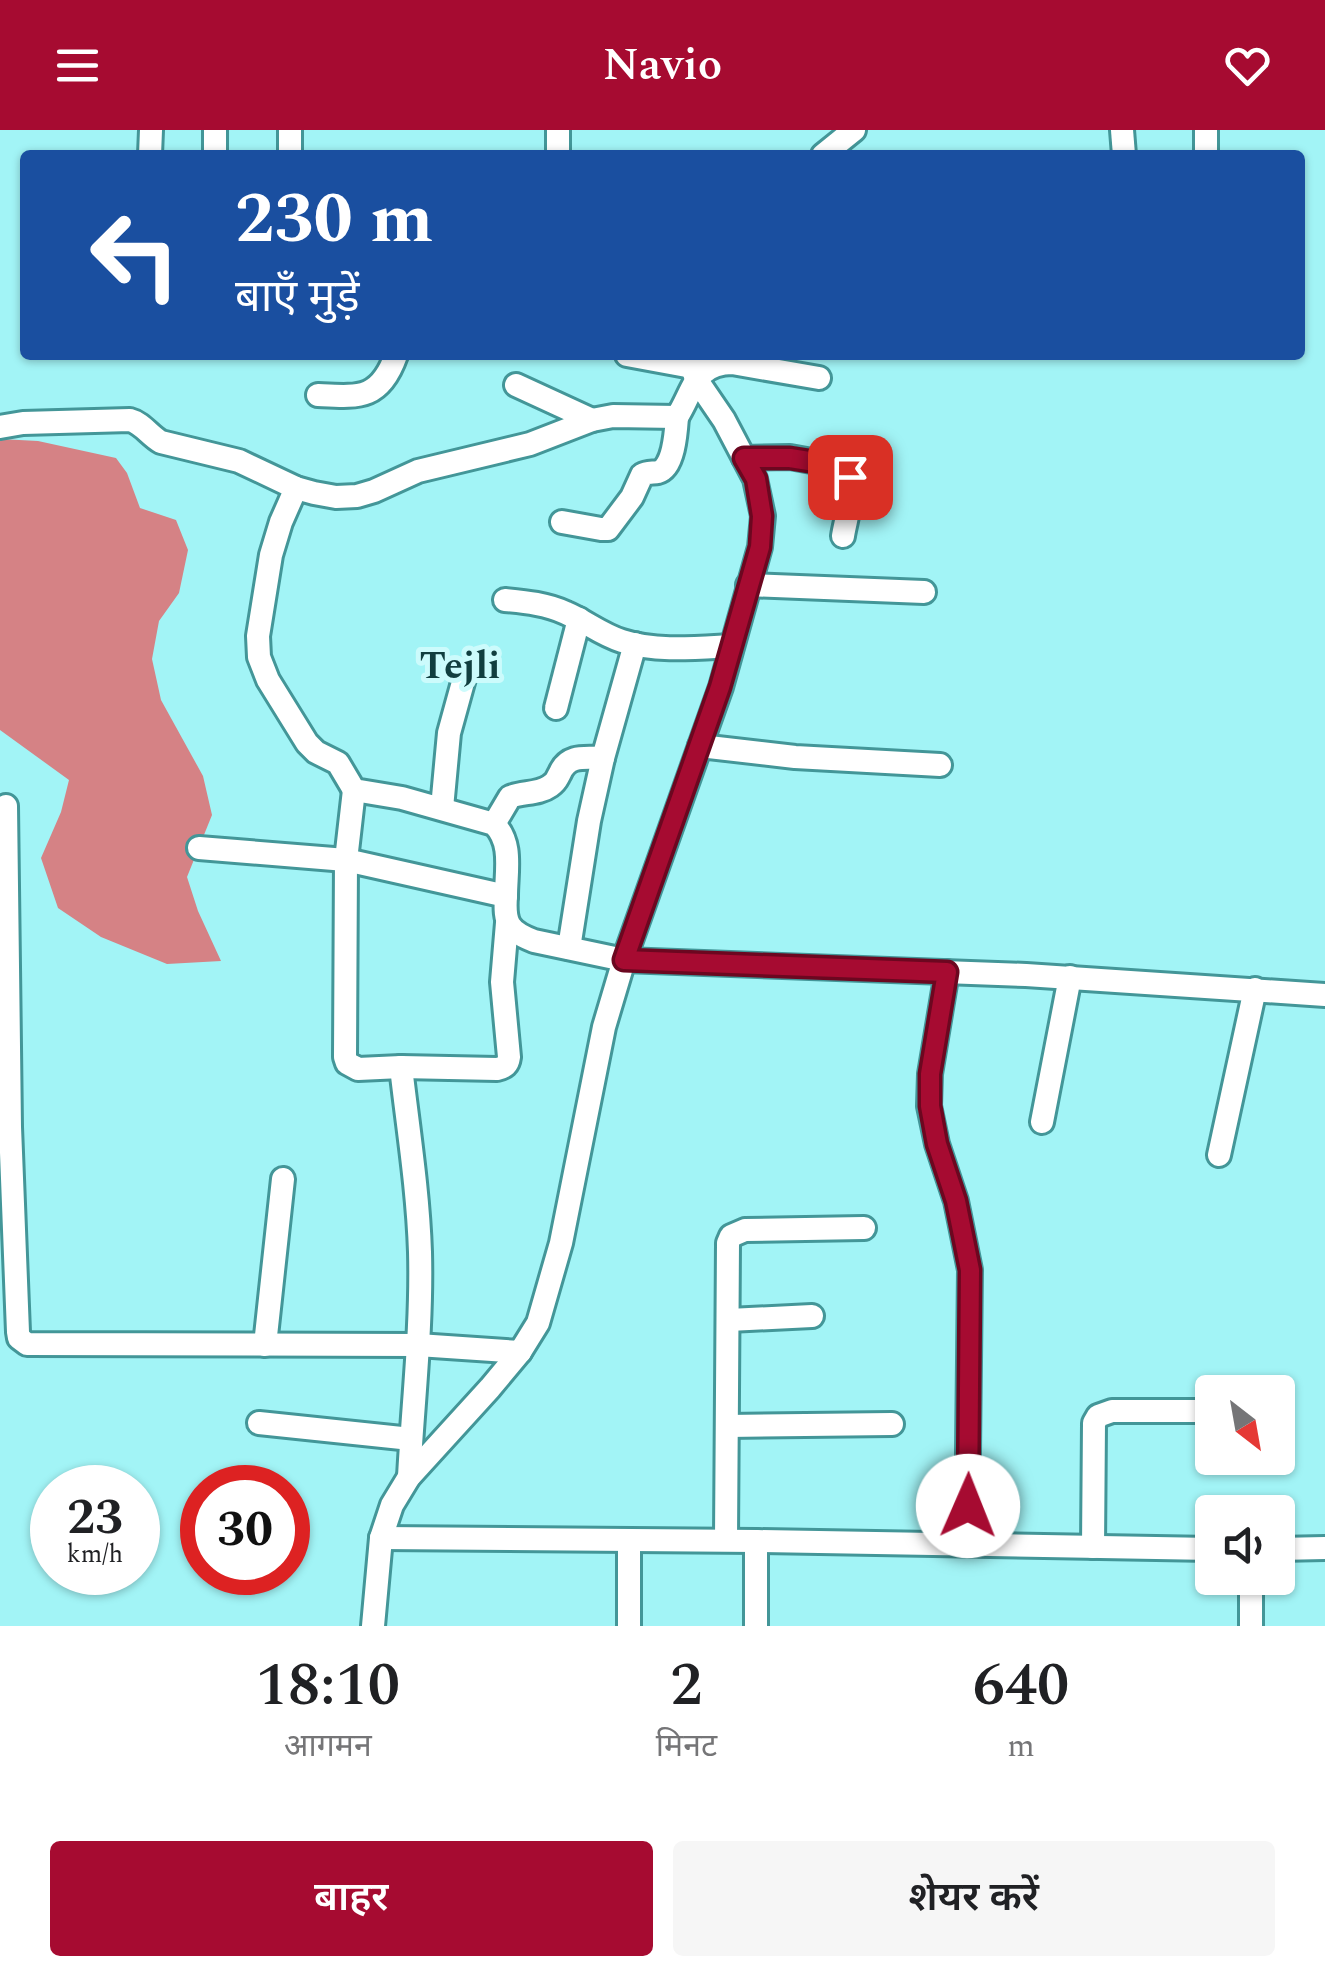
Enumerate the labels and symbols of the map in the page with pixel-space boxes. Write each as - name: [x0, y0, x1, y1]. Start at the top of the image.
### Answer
- pin: [808, 435, 893, 520]
- district label: Tejli: [420, 638, 500, 696]
- north arrow: [1195, 1375, 1295, 1475]
- position arrow: [916, 1454, 1020, 1558]
- speed limit sign: 30: [180, 1465, 310, 1595]

